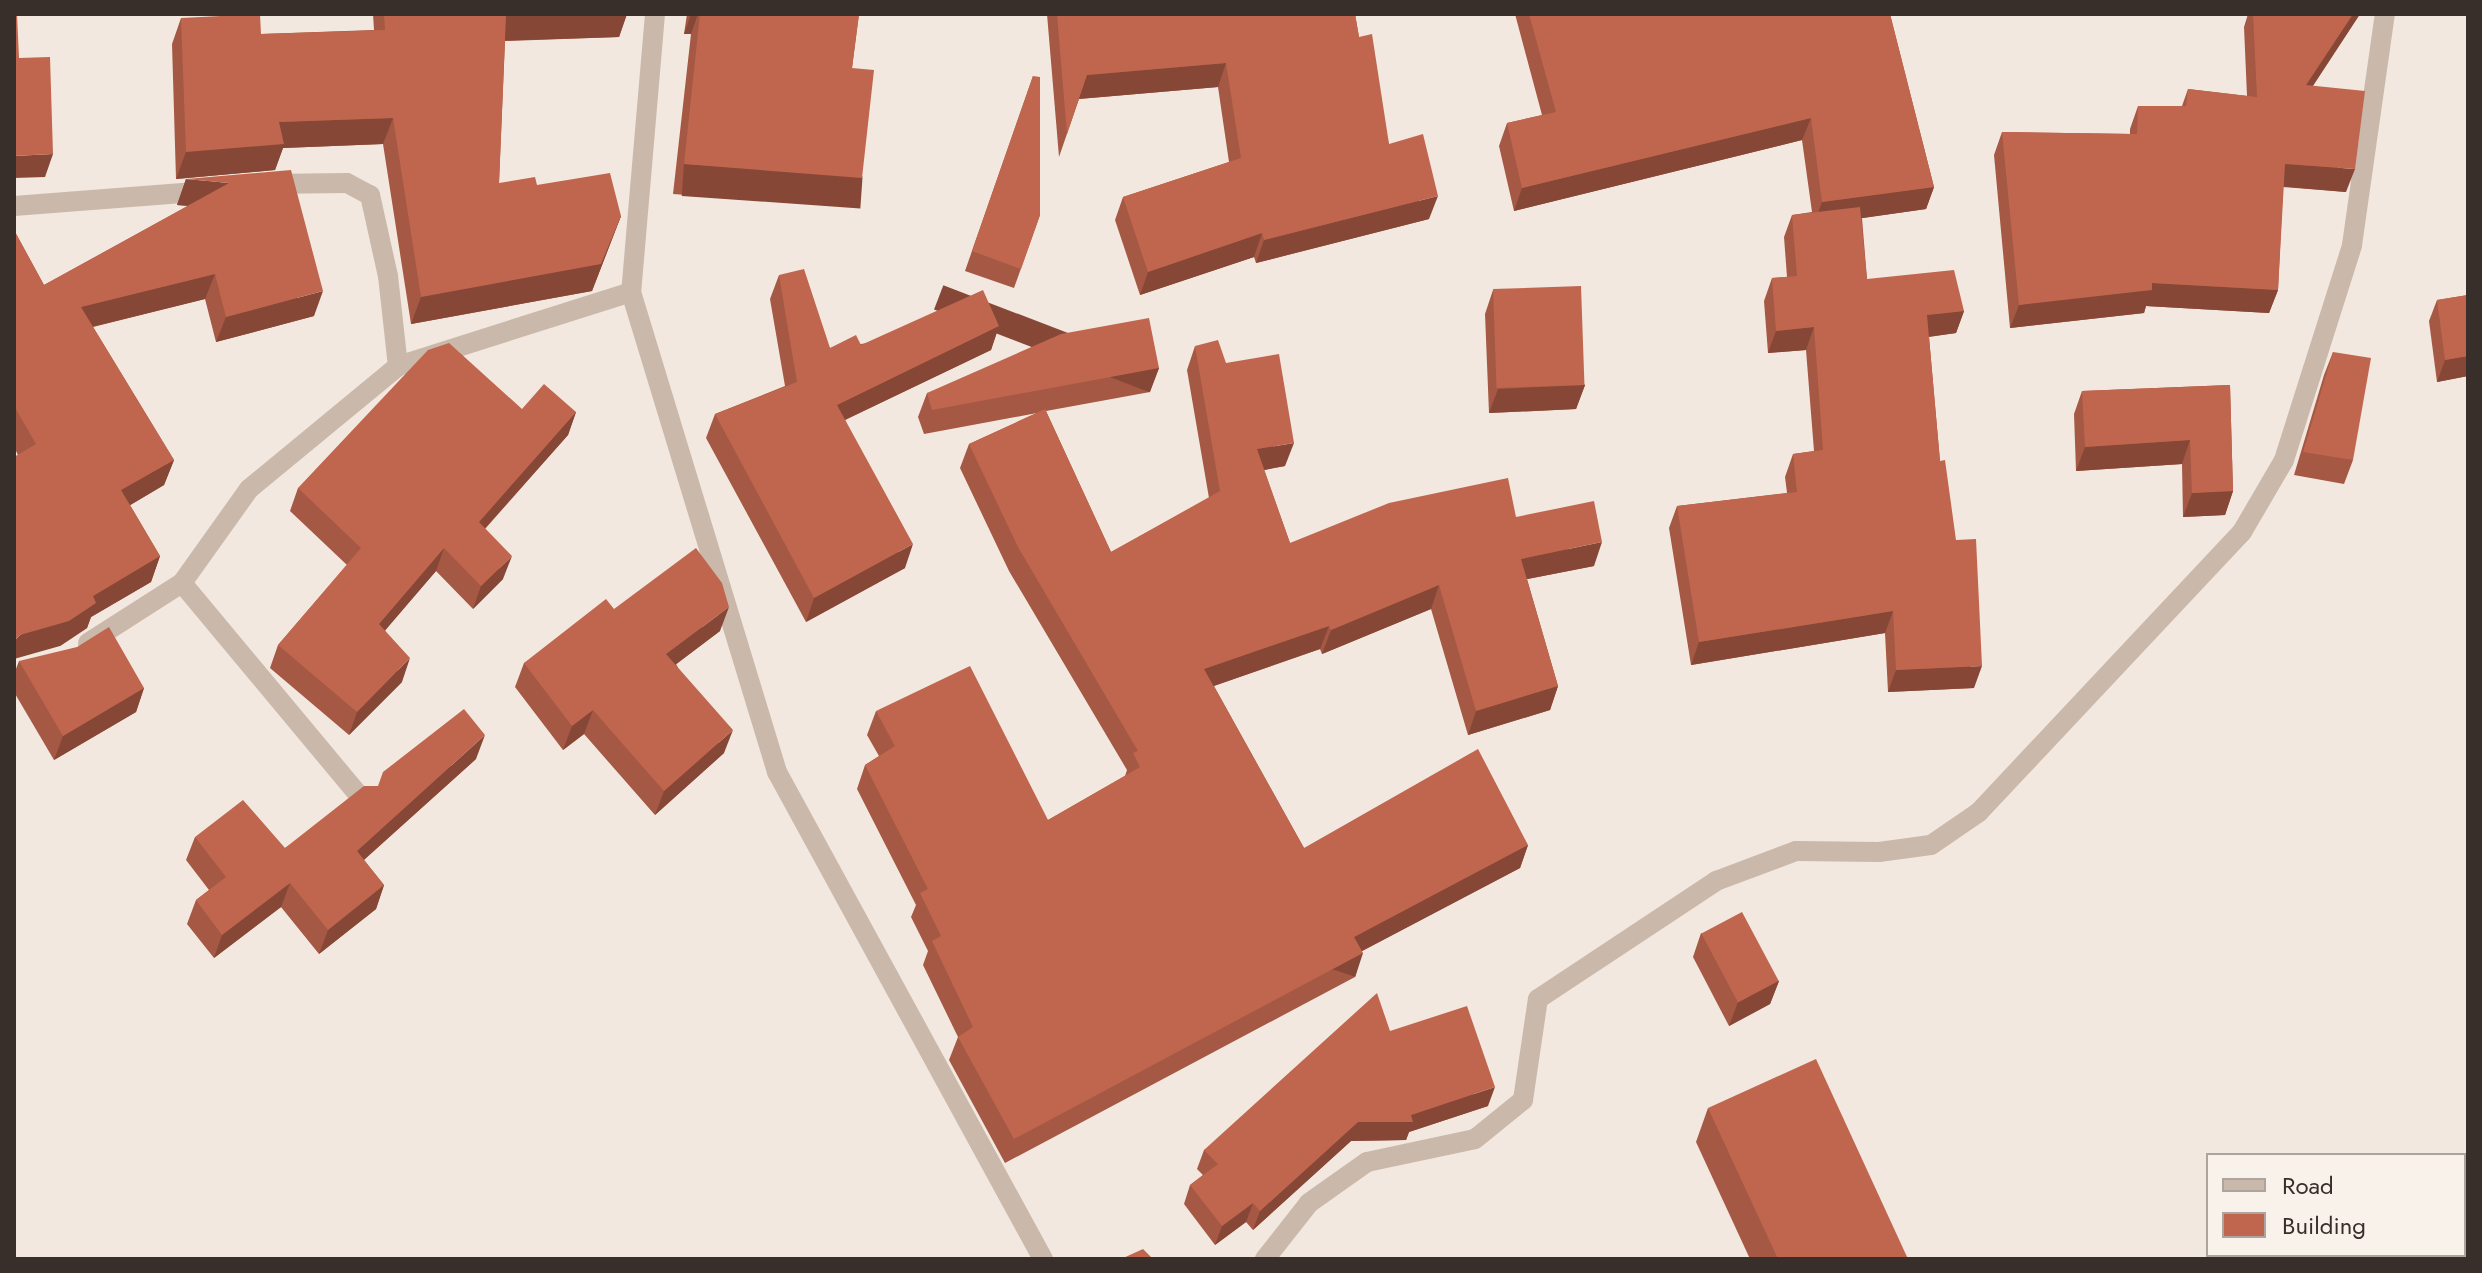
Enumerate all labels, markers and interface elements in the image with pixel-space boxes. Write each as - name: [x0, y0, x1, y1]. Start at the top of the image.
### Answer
- legend: [2206, 1153, 2466, 1257]
- text: Road: [2282, 1168, 2334, 1203]
- text: Building: [2282, 1208, 2366, 1243]

